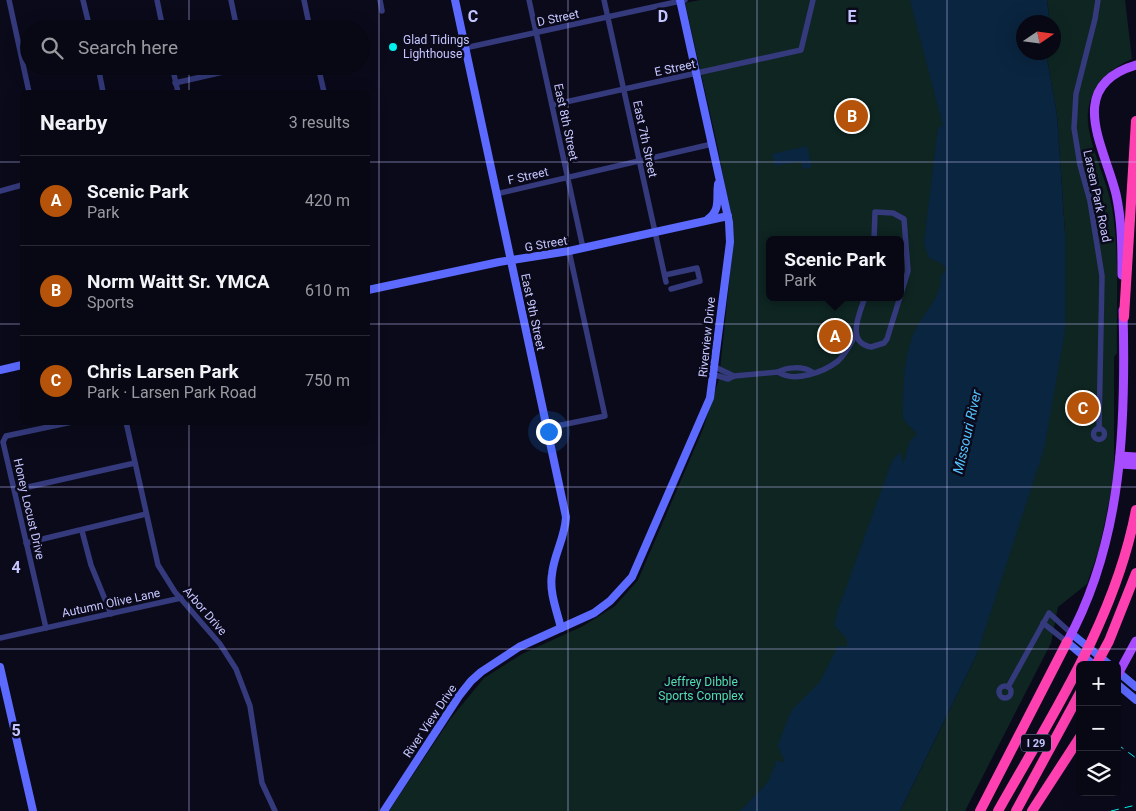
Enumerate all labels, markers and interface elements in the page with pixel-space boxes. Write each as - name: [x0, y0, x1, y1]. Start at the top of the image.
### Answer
- text: C: [468, 7, 478, 26]
- street label: D Street: [536, 7, 580, 29]
- text: D: [658, 7, 668, 26]
- text: E: [848, 7, 857, 26]
- north arrow: [1016, 15, 1061, 60]
- search box: [20, 20, 370, 75]
- place label: Glad Tidings Lighthouse: [403, 33, 469, 61]
- icon: search: [38, 34, 66, 62]
- text: Search here: [78, 36, 178, 59]
- marker: Glad Tidings Lighthouse: [387, 41, 399, 53]
- street label: E Street: [653, 57, 697, 79]
- street label: East 8th Street: [551, 82, 581, 162]
- pin: B: [836, 97, 868, 135]
- street label: East 7th Street: [630, 99, 660, 179]
- text: Nearby: [40, 111, 107, 135]
- text: 3 results: [289, 113, 350, 132]
- street label: Larsen Park Road: [1080, 149, 1114, 243]
- street label: F Street: [506, 165, 550, 187]
- text: Scenic Park: [87, 180, 189, 203]
- text: A: [51, 191, 61, 210]
- text: 420 m: [305, 191, 350, 210]
- text: Park: [87, 203, 119, 222]
- street label: G Street: [524, 233, 568, 255]
- popup: [766, 236, 904, 301]
- text: Scenic Park: [784, 248, 886, 271]
- text: Norm Waitt Sr. YMCA: [87, 270, 269, 293]
- text: Park: [784, 271, 816, 290]
- street label: East 9th Street: [518, 272, 548, 352]
- text: B: [51, 281, 61, 300]
- text: 610 m: [305, 281, 350, 300]
- text: Sports: [87, 293, 134, 312]
- street label: Riverview Drive: [696, 296, 718, 378]
- pin: A: [819, 317, 851, 355]
- text: Chris Larsen Park: [87, 360, 239, 383]
- text: C: [51, 371, 61, 390]
- text: 750 m: [305, 371, 350, 390]
- text: Park · Larsen Park Road: [87, 383, 257, 402]
- water label: Missouri River: [950, 388, 985, 476]
- pin: C: [1067, 389, 1099, 427]
- your location: [536, 419, 562, 445]
- street label: Honey Locust Drive: [11, 457, 47, 561]
- text: 4: [11, 558, 21, 577]
- street label: Arbor Drive: [180, 584, 230, 638]
- street label: Autumn Olive Lane: [61, 586, 161, 620]
- map controls: [1076, 661, 1121, 796]
- button: +: [1076, 661, 1121, 706]
- park label: Jeffrey Dibble Sports Complex: [658, 675, 744, 703]
- street label: River View Drive: [400, 682, 460, 760]
- button: −: [1076, 706, 1121, 751]
- text: 5: [11, 721, 21, 740]
- road number: I 29: [1021, 734, 1051, 751]
- button: layers: [1076, 751, 1121, 796]

